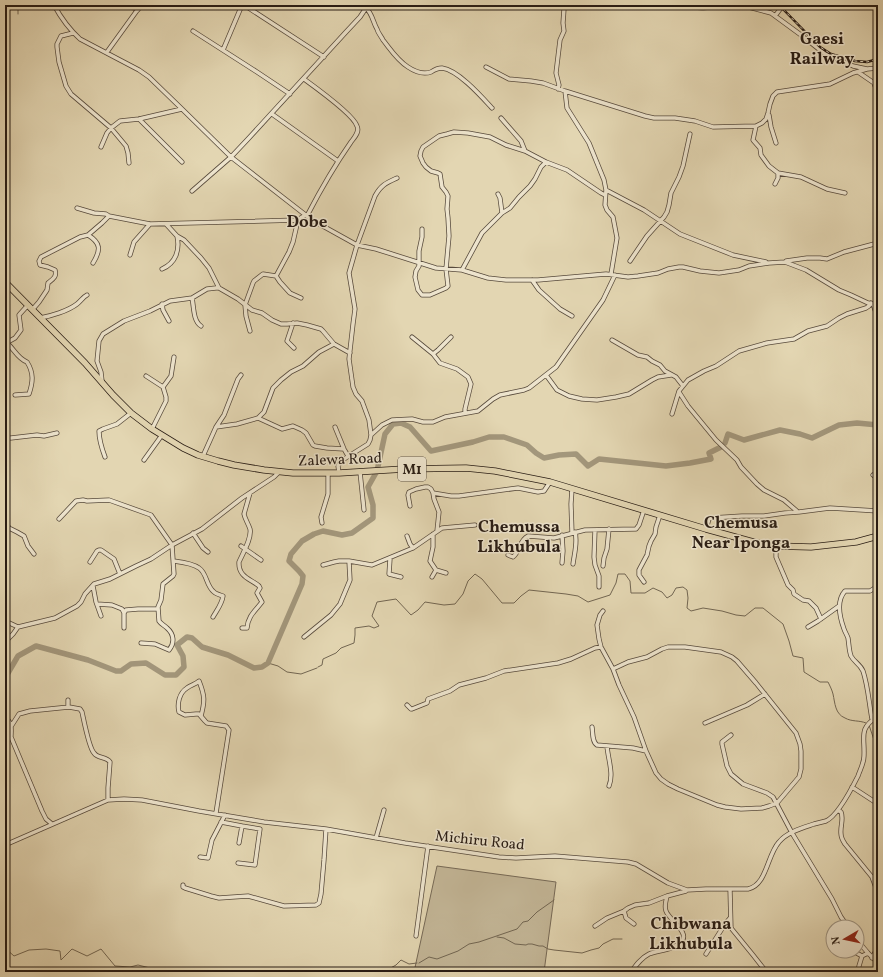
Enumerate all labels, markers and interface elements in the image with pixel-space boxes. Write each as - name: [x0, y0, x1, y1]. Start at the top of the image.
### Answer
- district label: Gaesi Railway: [790, 28, 855, 71]
- district label: Dobe: [286, 211, 328, 234]
- street label: Zalewa Road: [298, 449, 383, 472]
- road number: M1: [398, 457, 426, 481]
- district label: Chemusa Near Iponga: [692, 512, 790, 555]
- district label: Chemussa Likhubula: [477, 516, 561, 559]
- street label: Michiru Road: [434, 826, 526, 857]
- district label: Chibwana Likhubula: [649, 913, 733, 956]
- north arrow: [825, 919, 865, 959]
- text: N: [829, 935, 845, 945]

